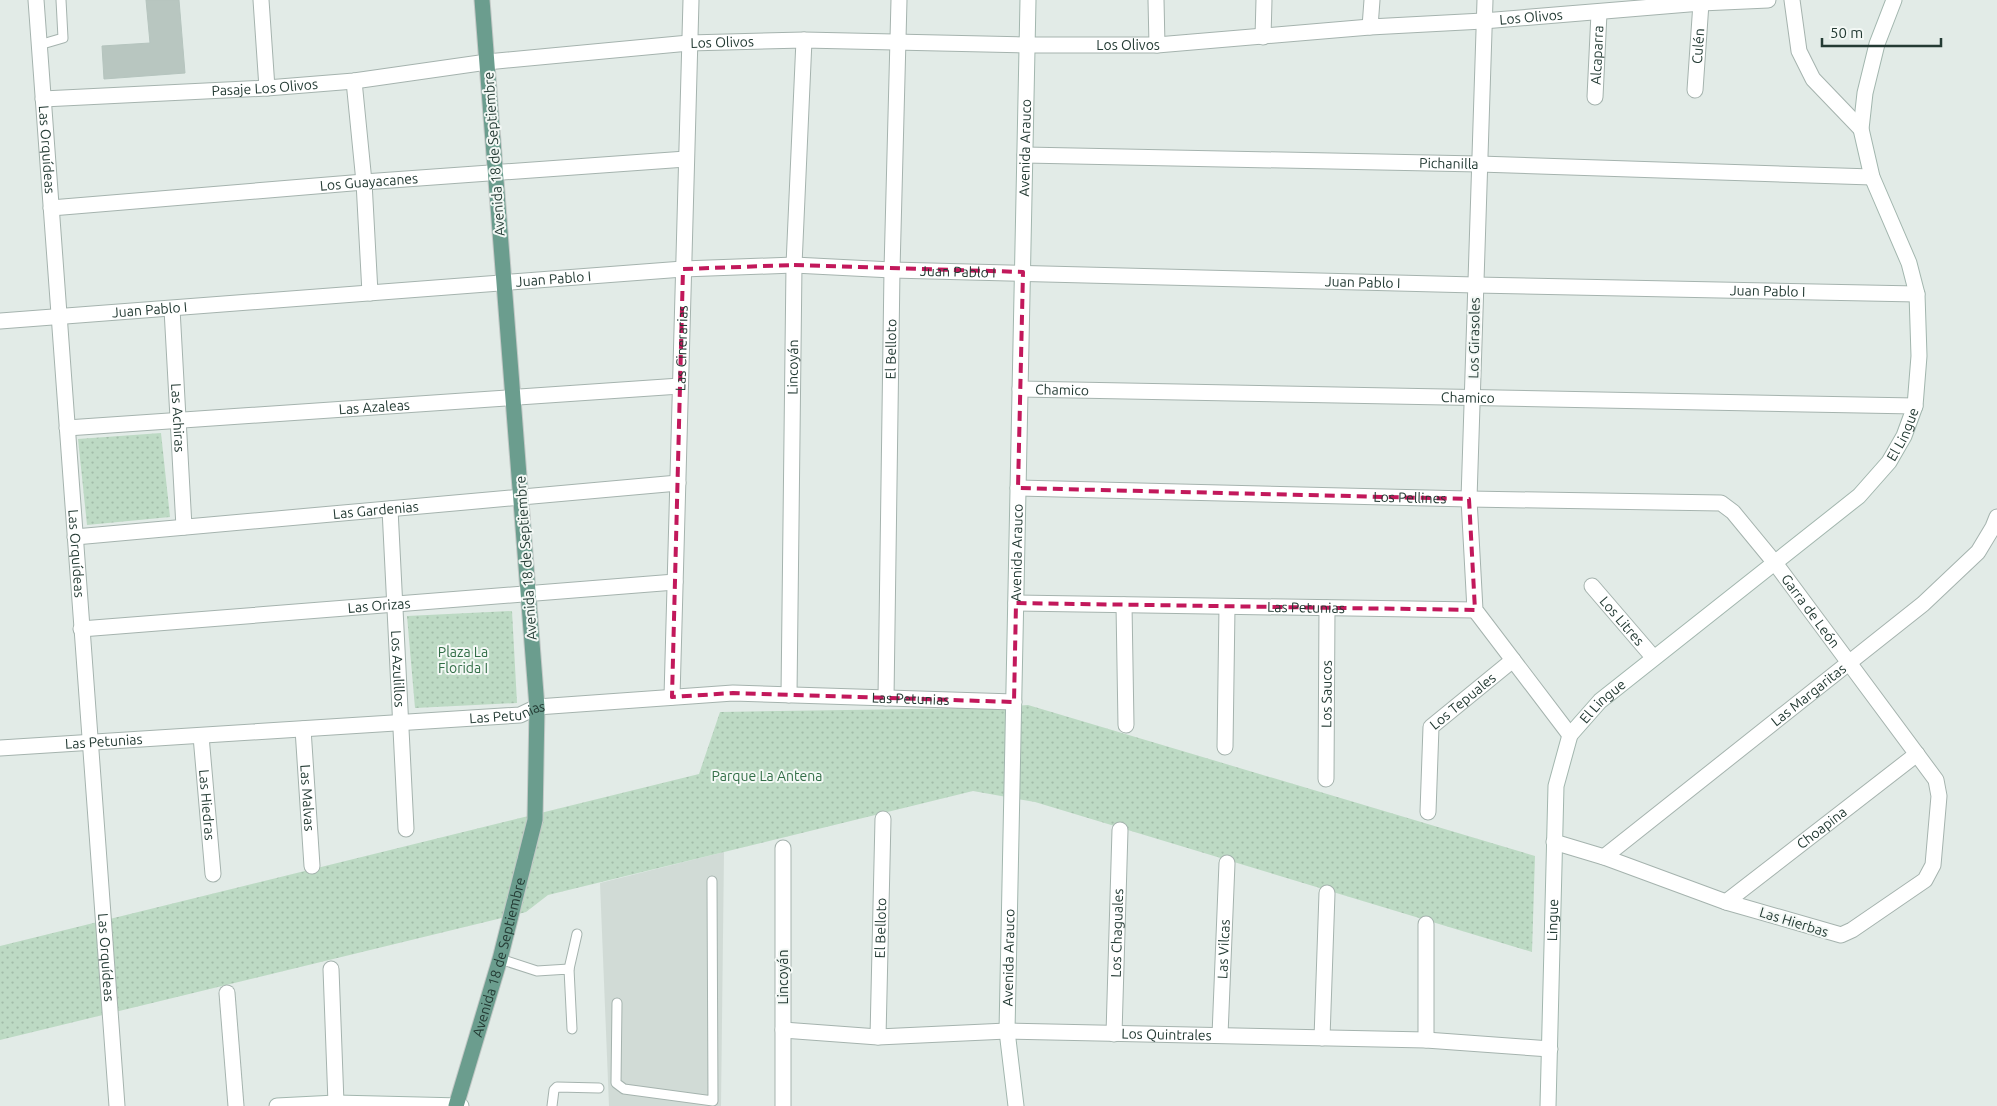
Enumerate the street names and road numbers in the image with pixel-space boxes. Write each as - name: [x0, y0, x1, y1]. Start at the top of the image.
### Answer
- street label: Los Olivos: [1499, 6, 1563, 28]
- street label: Alcaparra: [1588, 25, 1606, 85]
- street label: Culén: [1689, 28, 1707, 65]
- street label: Los Olivos: [690, 33, 754, 51]
- street label: Los Olivos: [1096, 37, 1160, 53]
- street label: Avenida 18 de Septiembre: [480, 71, 508, 237]
- street label: Pasaje Los Olivos: [211, 76, 319, 99]
- street label: Avenida Arauco: [1016, 99, 1034, 197]
- street label: Las Orquídeas: [36, 105, 58, 194]
- street label: Pichanilla: [1419, 155, 1479, 172]
- street label: Los Guayacanes: [319, 170, 419, 194]
- street label: Juan Pablo I: [920, 263, 996, 281]
- street label: Juan Pablo I: [515, 268, 592, 290]
- street label: Juan Pablo I: [1325, 273, 1401, 291]
- street label: Juan Pablo I: [1730, 282, 1806, 300]
- street label: Los Girasoles: [1465, 297, 1483, 379]
- street label: Juan Pablo I: [111, 299, 188, 320]
- street label: Las Cinerarias: [672, 305, 691, 391]
- street label: El Belloto: [882, 319, 899, 379]
- street label: Lincoyán: [784, 339, 801, 395]
- street label: Chamico: [1035, 381, 1089, 398]
- street label: Las Achiras: [168, 383, 188, 453]
- street label: Chamico: [1441, 389, 1495, 406]
- street label: Las Azaleas: [338, 397, 410, 417]
- street label: El Lingue: [1883, 406, 1922, 464]
- street label: Avenida 18 de Septiembre: [512, 475, 540, 641]
- street label: Los Pellines: [1373, 489, 1447, 506]
- street label: Las Gardenias: [332, 498, 419, 522]
- street label: Avenida Arauco: [1008, 504, 1026, 602]
- street label: Las Orquídeas: [65, 509, 88, 598]
- street label: Garra de León: [1778, 571, 1843, 651]
- street label: Los Litres: [1596, 593, 1648, 649]
- street label: Las Orizas: [347, 595, 411, 616]
- street label: Las Petunias: [1267, 599, 1345, 616]
- street label: Los Azulillos: [388, 630, 408, 708]
- street label: Los Saucos: [1318, 660, 1335, 728]
- street label: Las Margaritas: [1768, 660, 1849, 729]
- street label: Los Tepuales: [1427, 669, 1499, 733]
- street label: El Lingue: [1576, 676, 1629, 726]
- street label: Las Petunias: [872, 689, 950, 708]
- street label: Las Petunias: [469, 698, 546, 726]
- street label: Las Petunias: [65, 731, 143, 752]
- street label: Las Malvas: [297, 764, 318, 832]
- street label: Las Hiedras: [196, 769, 218, 841]
- street label: Choapina: [1794, 804, 1850, 852]
- street label: Avenida 18 de Septiembre: [469, 876, 528, 1039]
- street label: Los Chaguales: [1108, 888, 1126, 978]
- street label: El Belloto: [872, 898, 889, 959]
- street label: Lingue: [1544, 899, 1561, 941]
- street label: Las Hierbas: [1758, 904, 1830, 940]
- street label: Avenida Arauco: [1000, 909, 1017, 1007]
- street label: Las Orquídeas: [95, 913, 117, 1002]
- street label: Las Vilcas: [1214, 919, 1233, 979]
- street label: Lincoyán: [775, 949, 791, 1005]
- street label: Los Quintrales: [1121, 1025, 1212, 1043]

